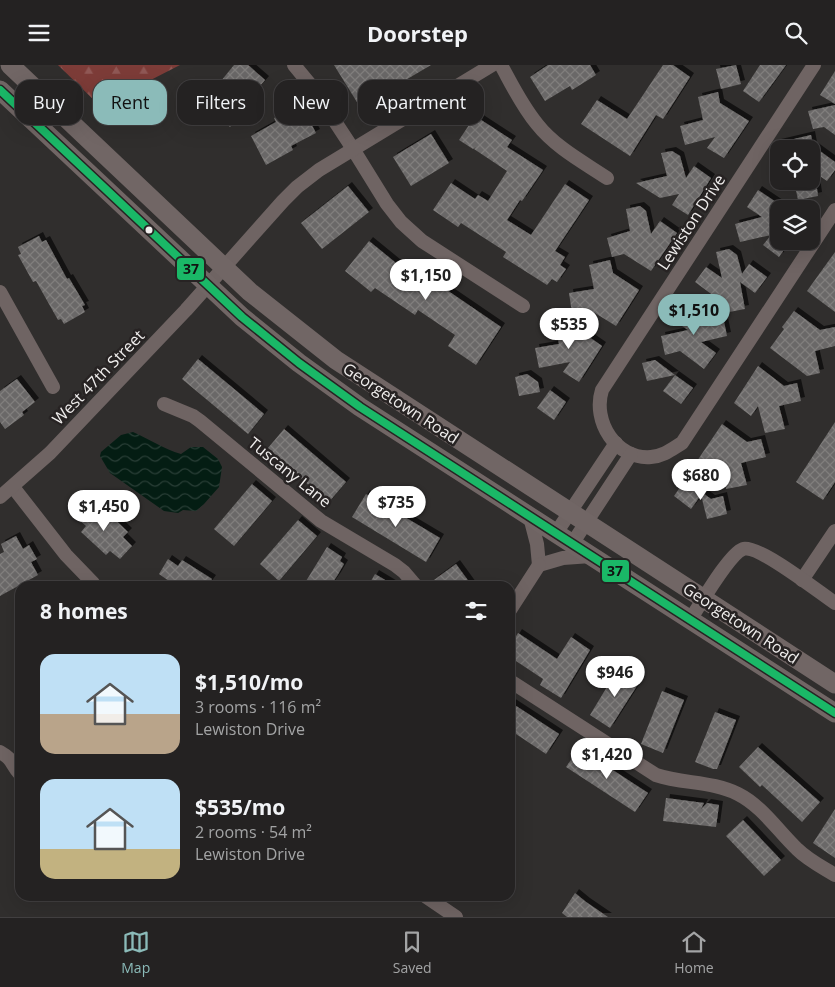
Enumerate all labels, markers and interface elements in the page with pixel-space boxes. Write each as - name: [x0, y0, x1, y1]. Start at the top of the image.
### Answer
- text: Doorstep: [367, 18, 468, 48]
- icon: menu: [25, 19, 53, 47]
- icon: search: [782, 19, 810, 47]
- chip: Buy: [15, 80, 83, 125]
- chip: Rent: [93, 80, 167, 125]
- chip: Filters: [177, 80, 264, 125]
- chip: New: [274, 80, 348, 125]
- chip: Apartment: [358, 80, 484, 125]
- map controls: [770, 140, 820, 250]
- button: locate: [770, 140, 820, 190]
- street label: Lewiston Drive: [652, 170, 730, 274]
- button: layers: [770, 200, 820, 250]
- unlabelled marker: [144, 225, 154, 235]
- line badge: 37: [176, 257, 205, 281]
- text: 37: [183, 259, 199, 278]
- pin: $1,150: [385, 259, 467, 301]
- text: $1,150: [401, 264, 451, 286]
- pin: $1,510: [653, 293, 735, 336]
- text: $1,510: [669, 299, 719, 321]
- pin: $535: [539, 307, 599, 350]
- text: $535: [551, 313, 587, 335]
- street label: West 47th Street: [47, 325, 149, 429]
- street label: Georgetown Road: [339, 357, 463, 449]
- street label: Tuscany Lane: [244, 432, 336, 512]
- pin: $680: [671, 459, 731, 501]
- text: $680: [683, 464, 719, 486]
- pin: $735: [366, 485, 426, 528]
- pin: $1,450: [63, 489, 145, 532]
- text: $735: [378, 491, 414, 513]
- text: $1,450: [79, 495, 129, 517]
- line badge: 37: [601, 559, 630, 583]
- text: 37: [607, 561, 623, 580]
- street label: Georgetown Road: [679, 577, 803, 669]
- text: 8 homes: [40, 597, 128, 625]
- icon: filters: [462, 597, 490, 625]
- pin: $946: [585, 655, 645, 698]
- text: $946: [597, 661, 633, 683]
- text: $1,510/mo: [195, 668, 303, 696]
- icon: home: [80, 674, 140, 734]
- text: 3 rooms · 116 m²: [195, 696, 321, 718]
- text: Lewiston Drive: [195, 718, 305, 740]
- pin: $1,420: [566, 737, 648, 780]
- text: $1,420: [582, 743, 632, 765]
- text: $535/mo: [195, 793, 285, 821]
- icon: home: [80, 799, 140, 859]
- text: 2 rooms · 54 m²: [195, 821, 312, 843]
- text: Lewiston Drive: [195, 843, 305, 865]
- tab: Map: [121, 928, 150, 977]
- tab: Saved: [393, 928, 432, 977]
- tab: Home: [674, 928, 714, 977]

